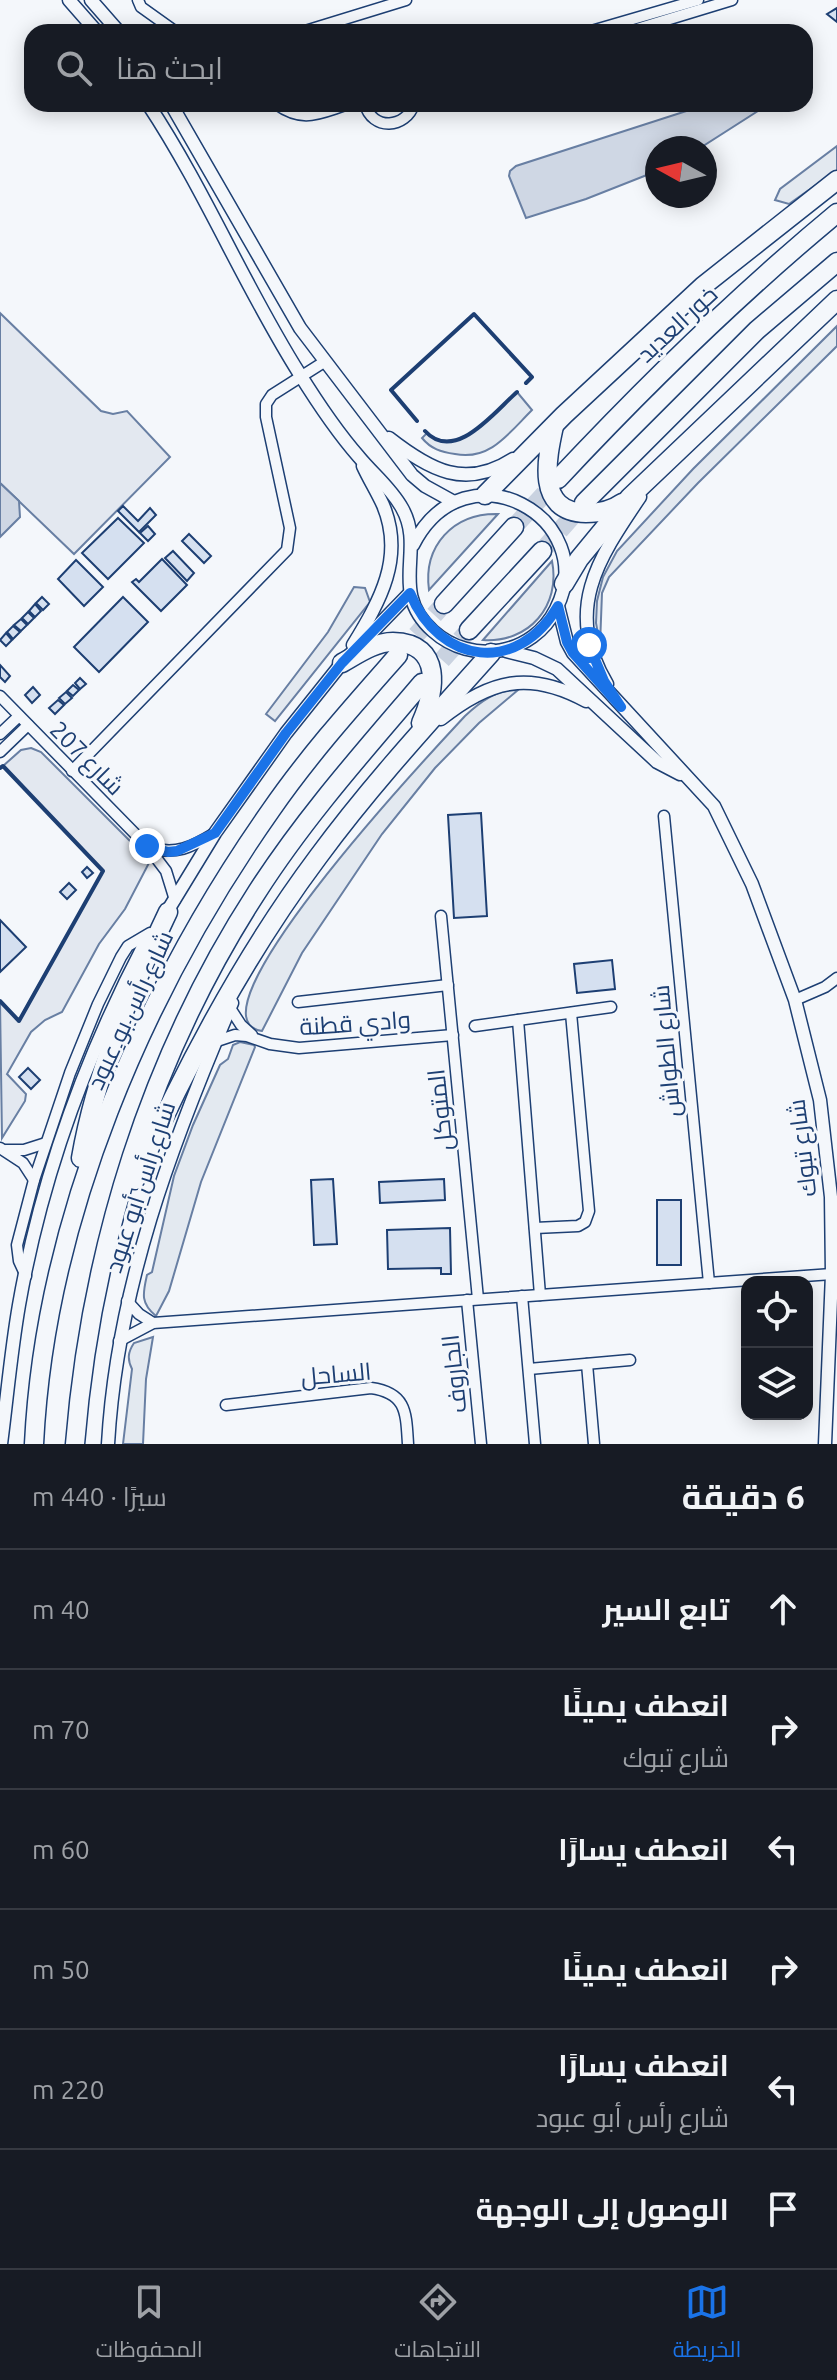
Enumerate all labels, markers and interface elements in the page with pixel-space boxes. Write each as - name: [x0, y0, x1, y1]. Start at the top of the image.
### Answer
- search box: [24, 24, 813, 112]
- icon: search: [52, 46, 96, 90]
- text: ابحث هنا: [116, 51, 223, 85]
- north arrow: [645, 136, 717, 208]
- street label: خور العديد: [631, 280, 723, 368]
- route start: [571, 627, 607, 663]
- street label: شارع 207: [43, 716, 129, 802]
- route end: [129, 828, 165, 864]
- street label: شارع رأس بو عبود: [80, 926, 181, 1095]
- street label: شارع الطواش: [647, 984, 688, 1118]
- street label: وادي قطنة: [298, 1006, 412, 1045]
- street label: المتوكل: [422, 1068, 459, 1152]
- street label: شارع رأس أبو عبود: [98, 1097, 183, 1277]
- street label: شارع تبوك: [783, 1097, 824, 1198]
- map controls: [741, 1276, 813, 1420]
- button: locate: [741, 1276, 813, 1348]
- street label: الجاروف: [436, 1333, 472, 1415]
- button: layers: [741, 1348, 813, 1420]
- street label: الساحل: [300, 1357, 373, 1392]
- text: 6 دقيقة: [682, 1477, 805, 1515]
- text: سيرًا · 440 m: [32, 1482, 167, 1511]
- icon: ahead: [761, 1587, 805, 1631]
- text: تابع السير: [603, 1592, 729, 1626]
- text: 40 m: [32, 1595, 90, 1624]
- text: انعطف يمينًا: [562, 1688, 729, 1722]
- icon: right: [761, 1707, 805, 1751]
- text: 70 m: [32, 1715, 90, 1744]
- text: شارع تبوك: [623, 1743, 729, 1772]
- icon: left: [761, 1827, 805, 1871]
- text: انعطف يسارًا: [558, 1832, 729, 1866]
- text: 60 m: [32, 1835, 90, 1864]
- icon: right: [761, 1947, 805, 1991]
- text: انعطف يمينًا: [562, 1952, 729, 1986]
- text: 50 m: [32, 1955, 90, 1984]
- text: انعطف يسارًا: [558, 2048, 729, 2082]
- icon: left: [761, 2067, 805, 2111]
- text: 220 m: [32, 2075, 104, 2104]
- text: شارع رأس أبو عبود: [536, 2103, 729, 2132]
- icon: arrive: [761, 2187, 805, 2231]
- text: الوصول إلى الوجهة: [476, 2192, 729, 2226]
- tab: المحفوظات: [96, 2280, 203, 2370]
- tab: الاتجاهات: [394, 2280, 481, 2370]
- tab: الخريطة: [673, 2280, 741, 2370]

